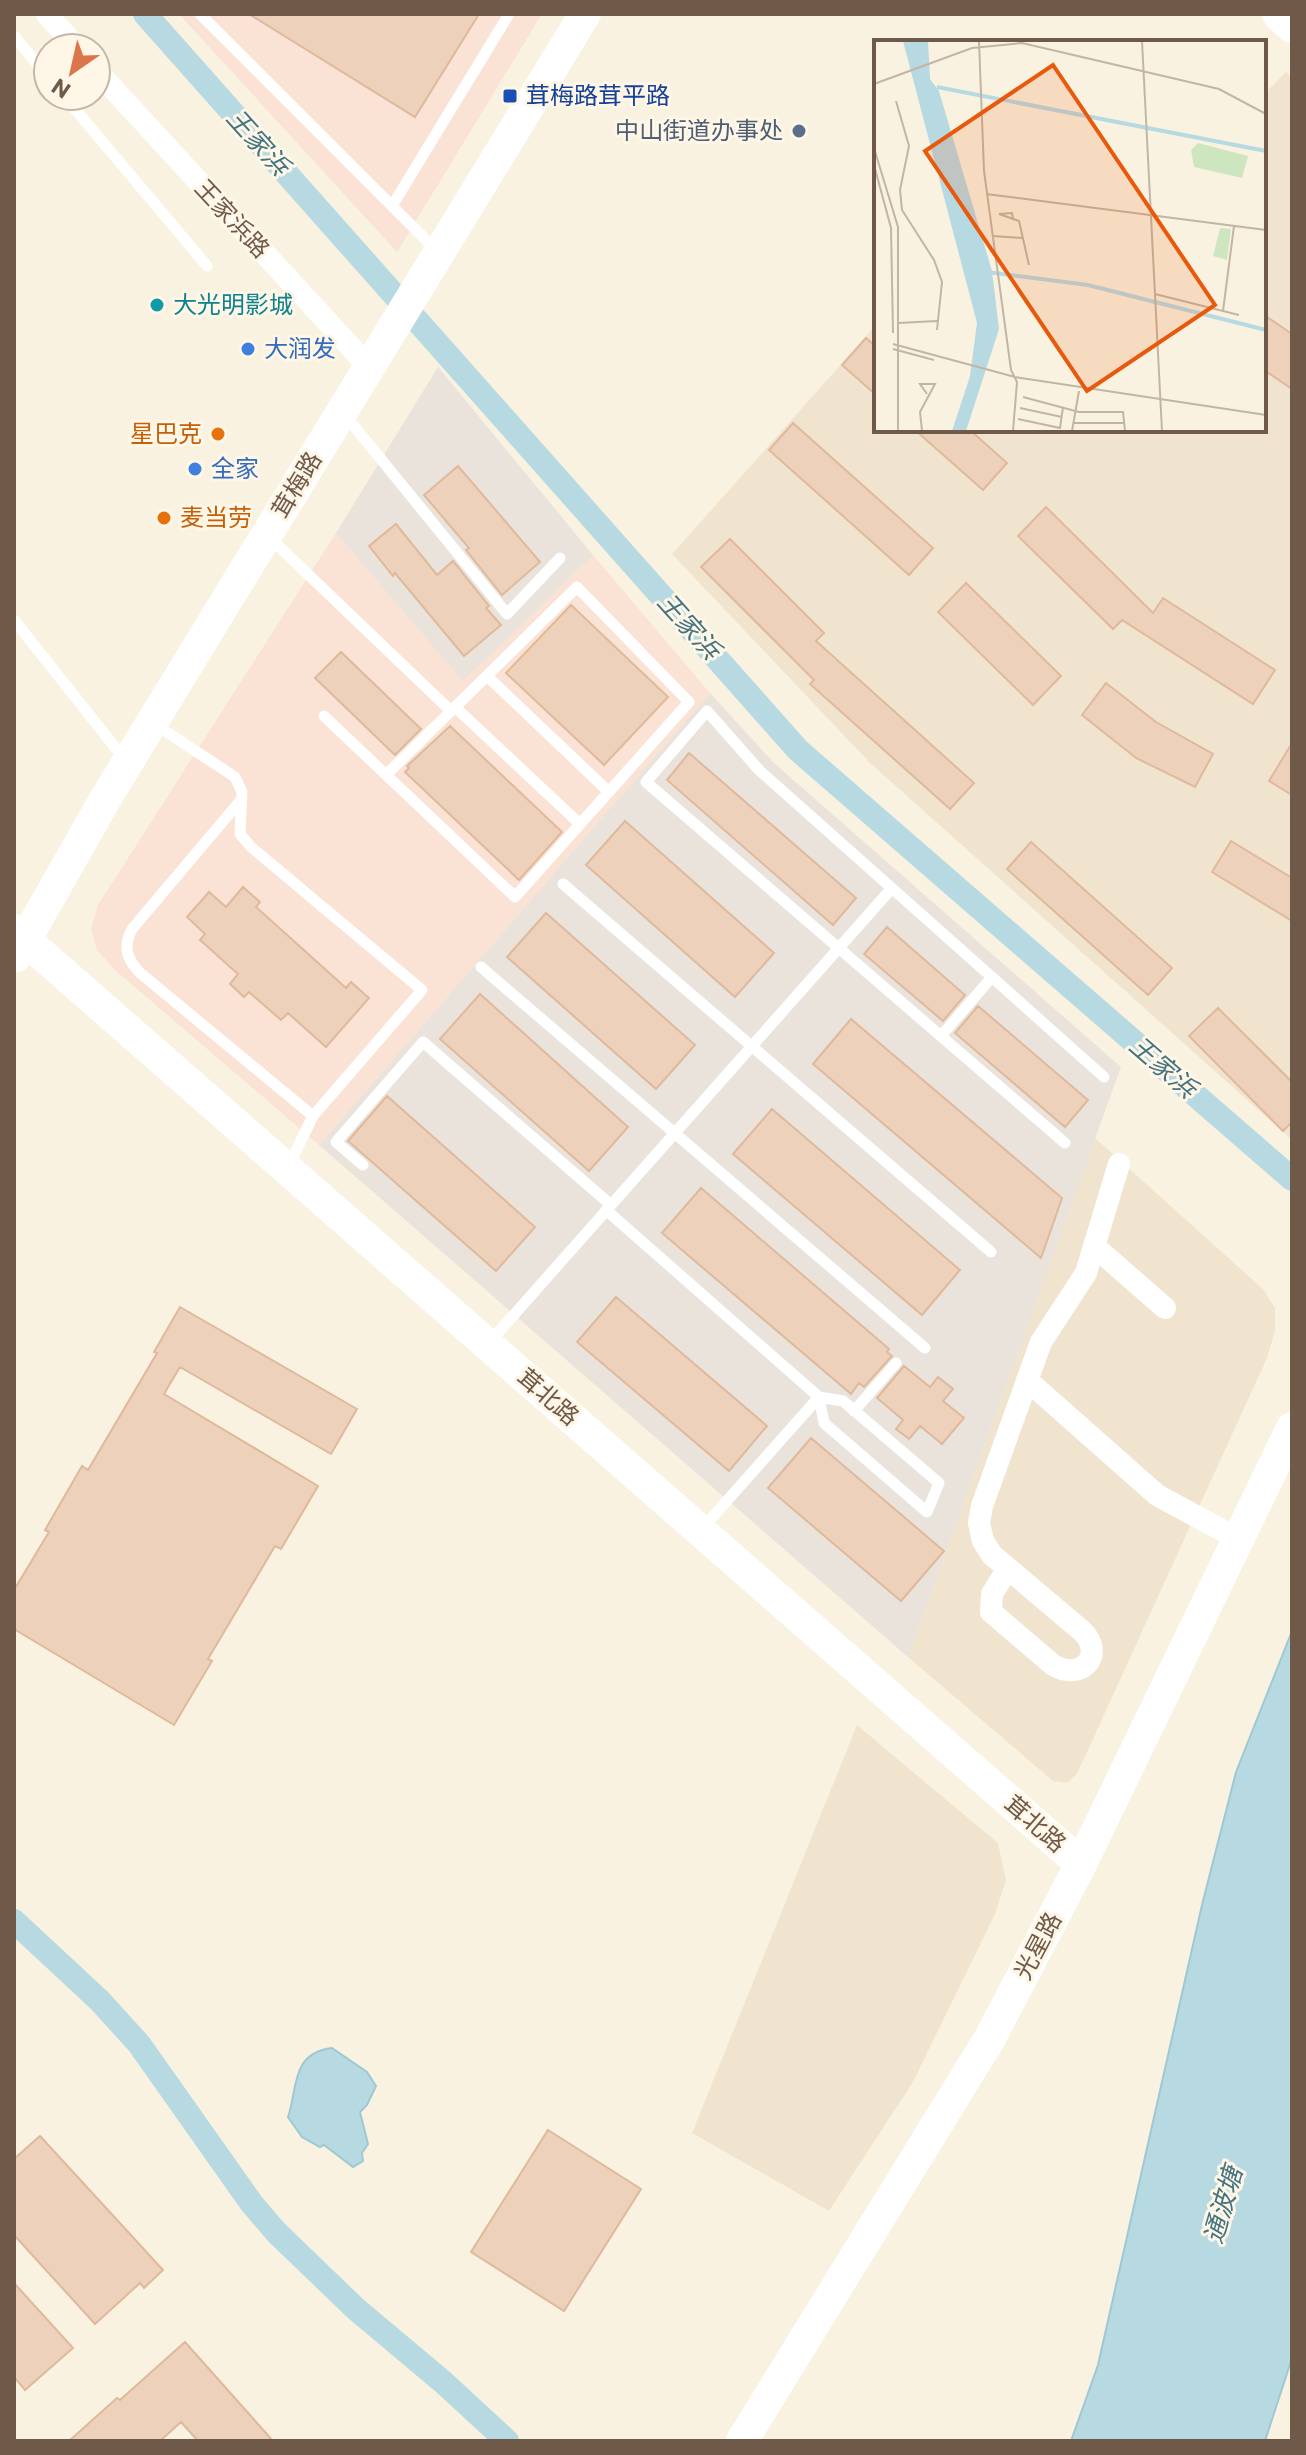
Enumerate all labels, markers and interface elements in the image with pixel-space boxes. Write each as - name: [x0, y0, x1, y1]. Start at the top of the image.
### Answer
- north arrow: [32, 32, 112, 112]
- inset map: [874, 40, 1266, 432]
- text: N: [46, 73, 75, 105]
- place label: 茸梅路茸平路: [526, 80, 670, 109]
- marker: 茸梅路茸平路: [501, 87, 519, 105]
- water label: 王家浜: [221, 102, 298, 182]
- place label: 中山街道办事处: [615, 115, 783, 144]
- marker: 中山街道办事处: [790, 122, 808, 140]
- street label: 王家浜路: [190, 173, 276, 263]
- place label: 大光明影城: [173, 289, 293, 318]
- marker: 大光明影城: [148, 296, 166, 314]
- place label: 大润发: [264, 333, 336, 362]
- marker: 大润发: [239, 340, 257, 358]
- place label: 星巴克: [130, 418, 202, 447]
- marker: 星巴克: [209, 425, 227, 443]
- street label: 茸梅路: [265, 446, 327, 523]
- place label: 全家: [211, 453, 259, 482]
- marker: 全家: [186, 460, 204, 478]
- place label: 麦当劳: [180, 502, 252, 531]
- marker: 麦当劳: [155, 509, 173, 527]
- water label: 王家浜: [652, 586, 729, 666]
- water label: 王家浜: [1124, 1029, 1205, 1104]
- street label: 茸北路: [512, 1361, 586, 1430]
- street label: 茸北路: [999, 1788, 1073, 1857]
- street label: 光星路: [1007, 1907, 1066, 1984]
- water label: 通波塘: [1196, 2159, 1248, 2246]

